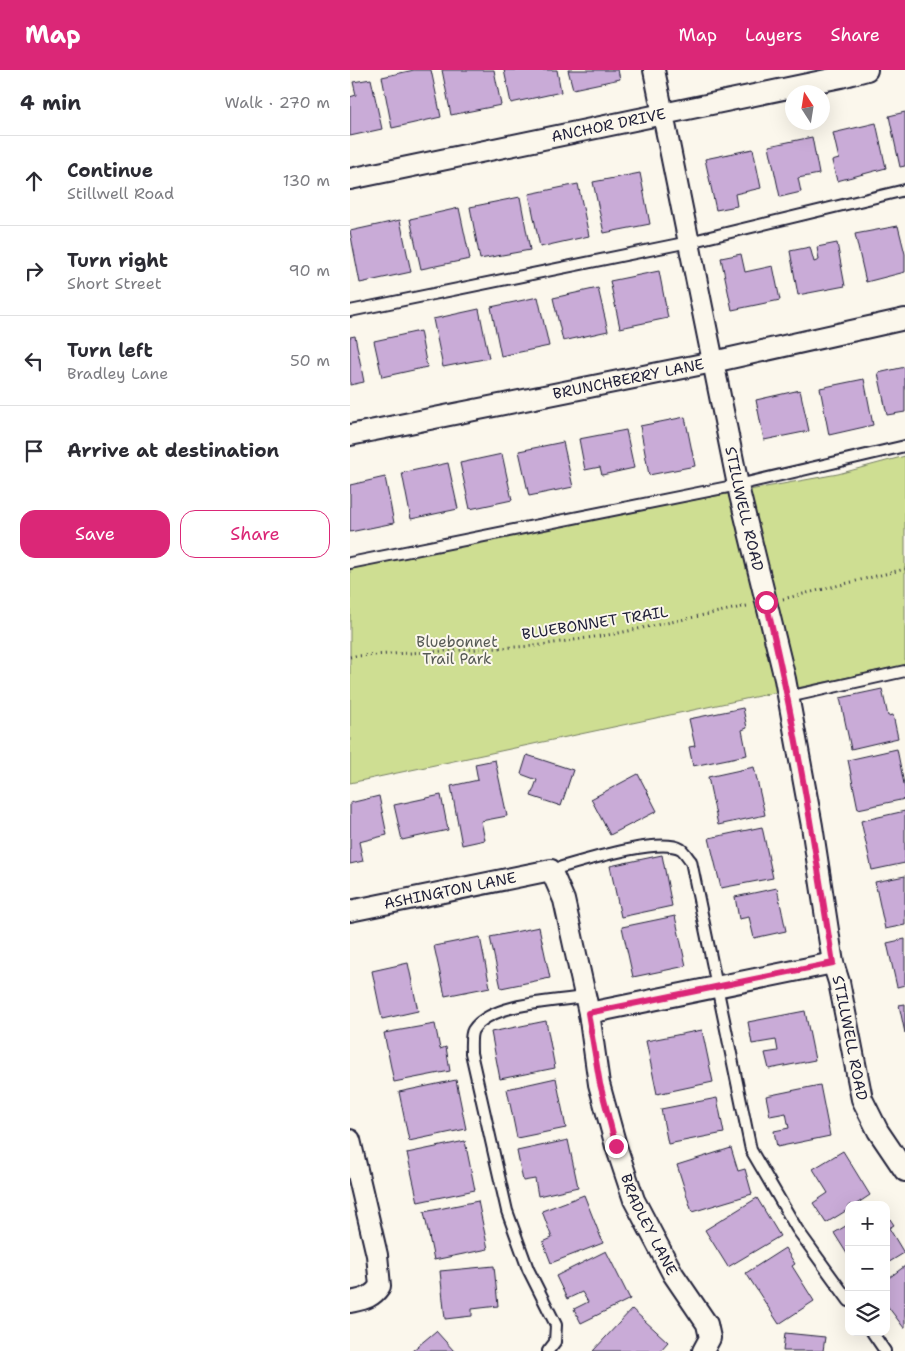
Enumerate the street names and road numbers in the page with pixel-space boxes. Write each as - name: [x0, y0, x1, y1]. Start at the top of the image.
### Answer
- street label: ANCHOR DRIVE: [549, 104, 668, 147]
- street label: BRUNCHBERRY LANE: [551, 354, 706, 404]
- street label: STILLWELL ROAD: [720, 445, 768, 573]
- street label: BLUEBONNET TRAIL: [520, 602, 670, 644]
- street label: ASHINGTON LANE: [382, 867, 518, 914]
- street label: STILLWELL ROAD: [828, 973, 872, 1102]
- street label: BRADLEY LANE: [616, 1171, 682, 1279]

